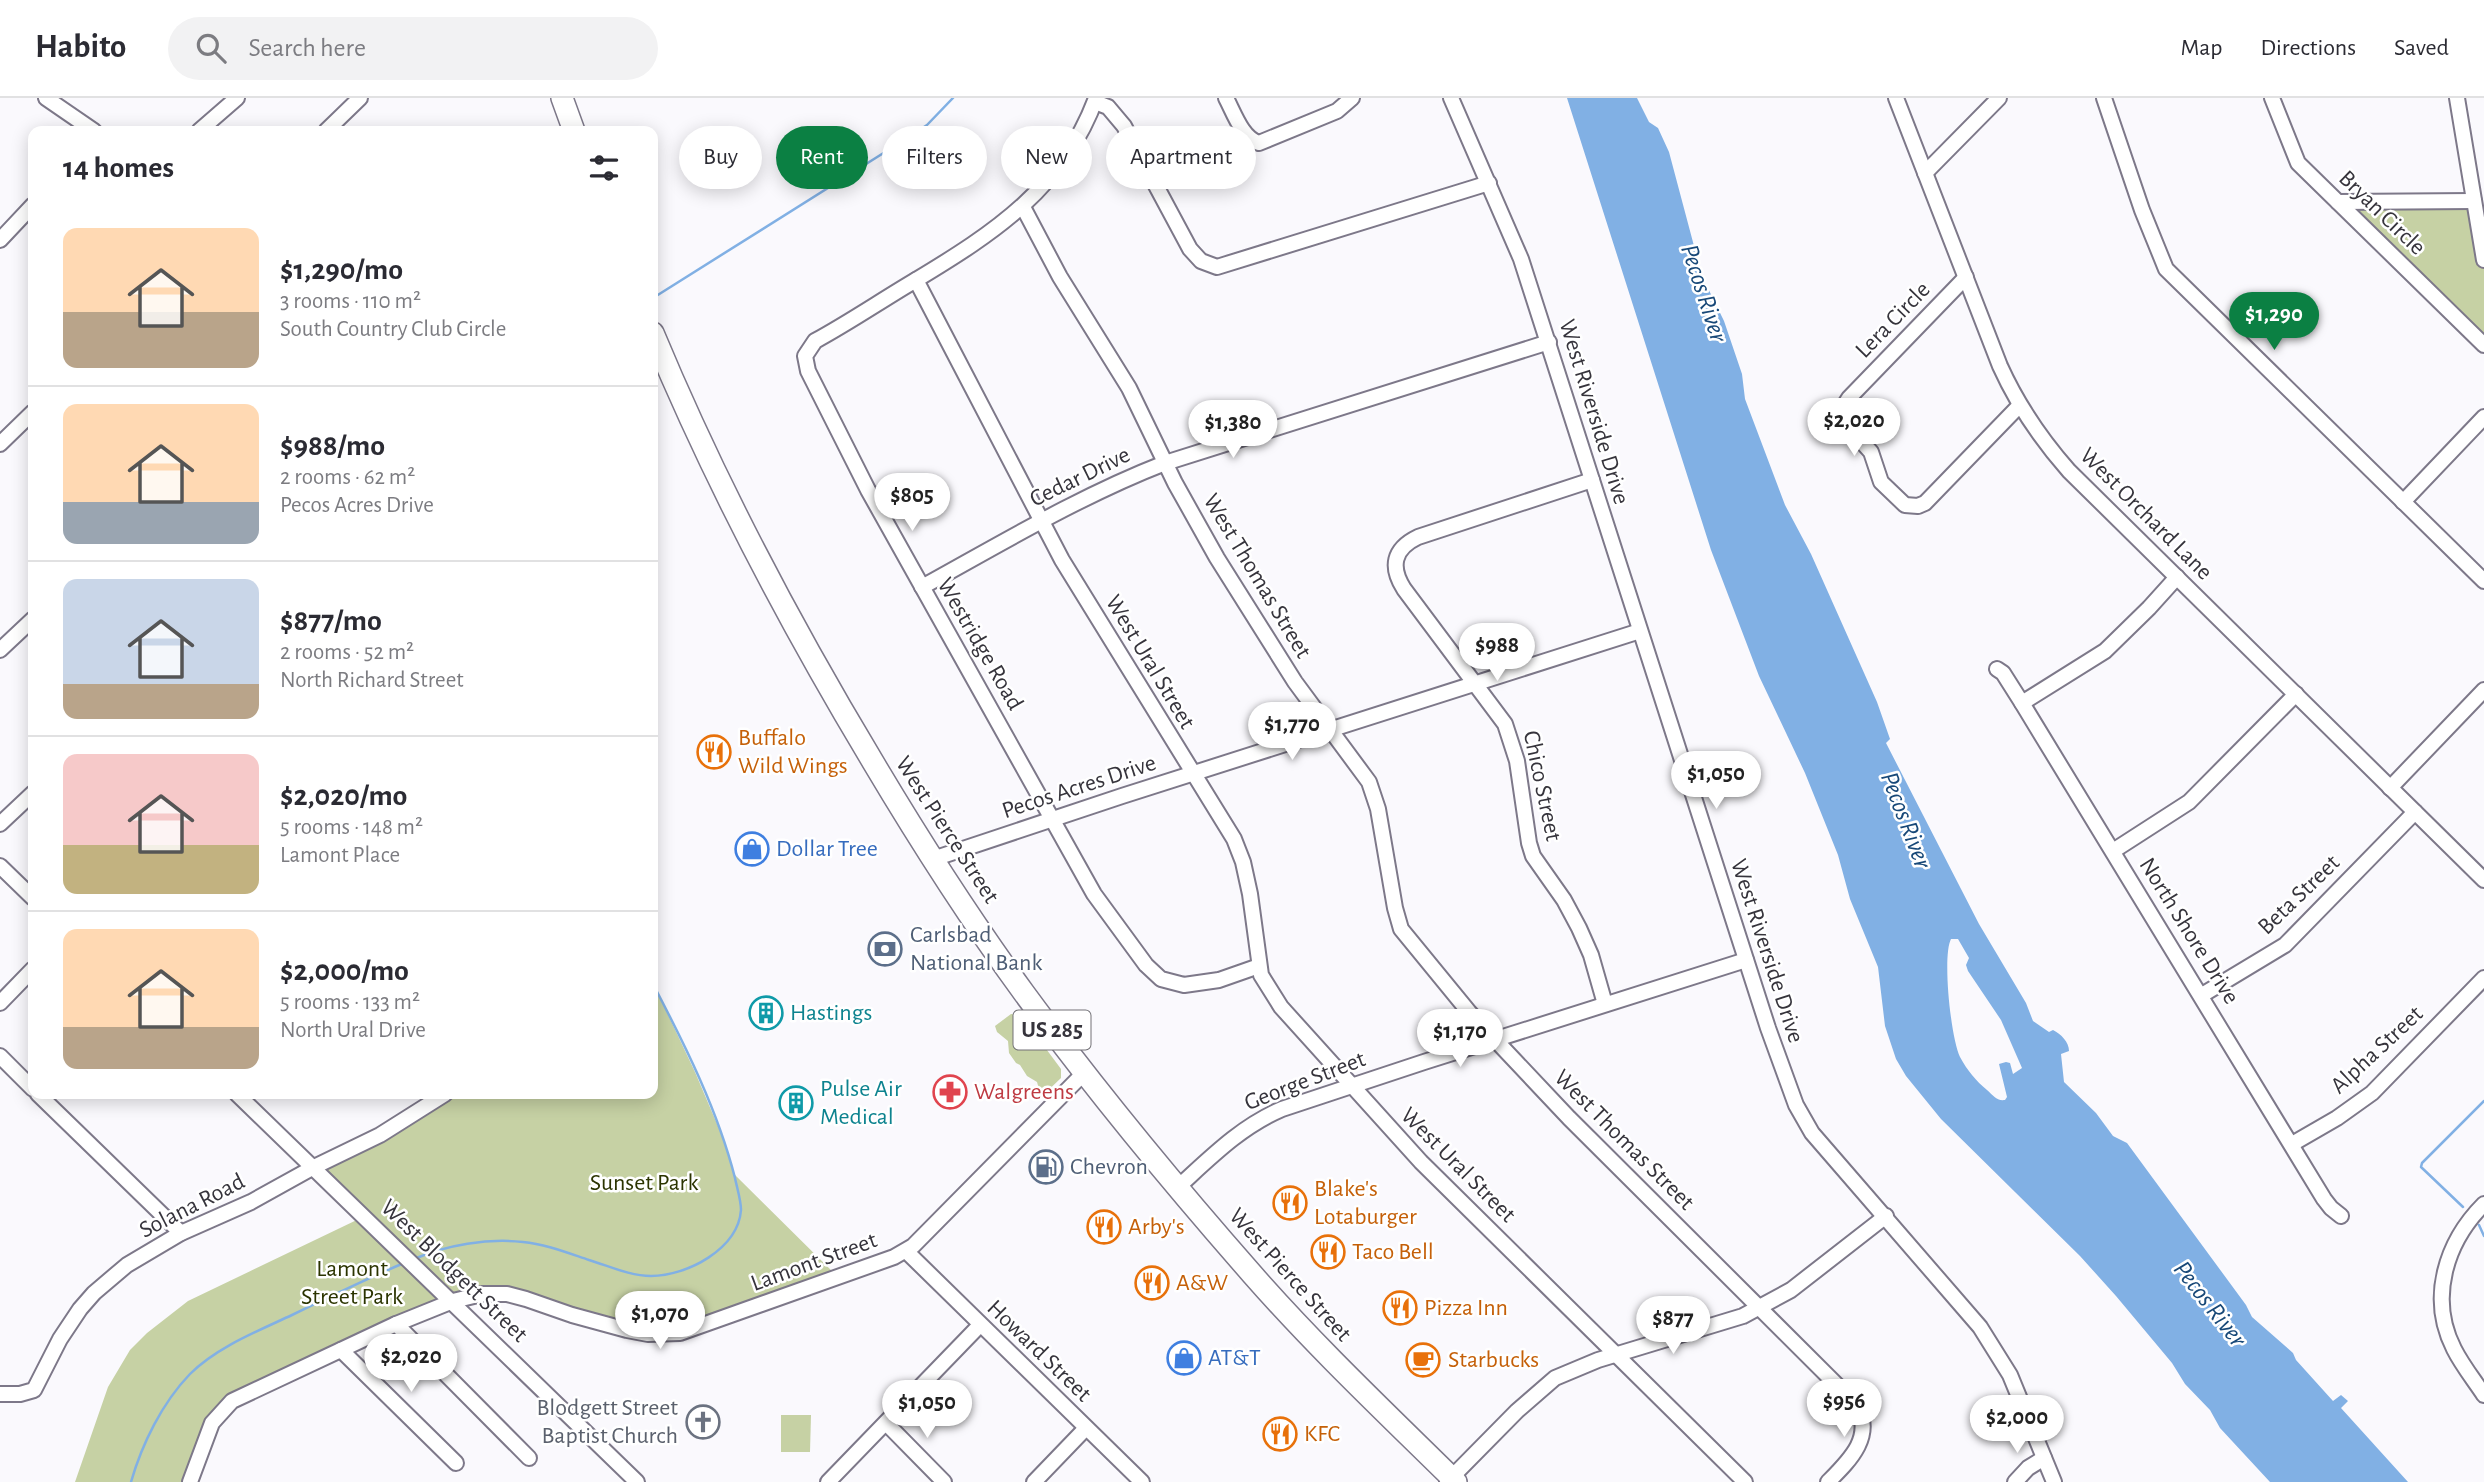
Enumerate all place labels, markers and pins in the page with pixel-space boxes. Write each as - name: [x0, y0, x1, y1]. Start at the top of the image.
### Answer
- pin: $1,290: [2217, 292, 2331, 352]
- pin: $2,020: [1797, 398, 1911, 458]
- pin: $1,380: [1176, 400, 1290, 460]
- pin: $805: [871, 474, 953, 533]
- pin: $988: [1456, 624, 1538, 683]
- pin: $1,770: [1235, 702, 1349, 762]
- place label: Buffalo Wild Wings: [738, 726, 848, 778]
- restaurant icon: Buffalo Wild Wings: [695, 733, 733, 771]
- pin: $1,050: [1659, 752, 1773, 811]
- shop icon: Dollar Tree: [733, 830, 771, 868]
- place label: Dollar Tree: [776, 837, 878, 861]
- place label: Carlsbad National Bank: [910, 923, 1042, 975]
- bank icon: Carlsbad National Bank: [866, 930, 904, 968]
- building icon: Hastings: [747, 994, 785, 1032]
- place label: Hastings: [790, 1001, 872, 1025]
- pin: $1,170: [1403, 1010, 1517, 1069]
- pharmacy icon: Walgreens: [931, 1073, 969, 1111]
- place label: Pulse Air Medical: [820, 1077, 902, 1129]
- place label: Walgreens: [974, 1080, 1074, 1104]
- building icon: Pulse Air Medical: [777, 1084, 815, 1122]
- fuel station icon: Chevron: [1027, 1148, 1065, 1186]
- place label: Chevron: [1070, 1155, 1148, 1179]
- place label: Blake's Lotaburger: [1314, 1177, 1417, 1229]
- restaurant icon: Blake's Lotaburger: [1271, 1184, 1309, 1222]
- restaurant icon: Arby's: [1085, 1208, 1123, 1246]
- place label: Arby's: [1128, 1215, 1185, 1239]
- restaurant icon: Taco Bell: [1309, 1233, 1347, 1271]
- place label: Taco Bell: [1352, 1240, 1434, 1264]
- restaurant icon: A&W: [1133, 1264, 1171, 1302]
- place label: A&W: [1176, 1271, 1229, 1295]
- restaurant icon: Pizza Inn: [1381, 1289, 1419, 1327]
- pin: $1,070: [603, 1292, 717, 1351]
- place label: Pizza Inn: [1424, 1296, 1508, 1320]
- pin: $877: [1632, 1296, 1714, 1356]
- pin: $2,020: [354, 1334, 468, 1394]
- shop icon: AT&T: [1165, 1339, 1203, 1377]
- cafe icon: Starbucks: [1404, 1341, 1442, 1379]
- place label: AT&T: [1208, 1346, 1261, 1370]
- place label: Starbucks: [1448, 1348, 1539, 1372]
- pin: $1,050: [870, 1380, 984, 1440]
- pin: $956: [1803, 1380, 1885, 1439]
- place label: Blodgett Street Baptist Church: [536, 1396, 678, 1448]
- pin: $2,000: [1960, 1396, 2074, 1455]
- church icon: Blodgett Street Baptist Church: [684, 1403, 722, 1441]
- restaurant icon: KFC: [1261, 1415, 1299, 1453]
- place label: KFC: [1304, 1422, 1340, 1446]

